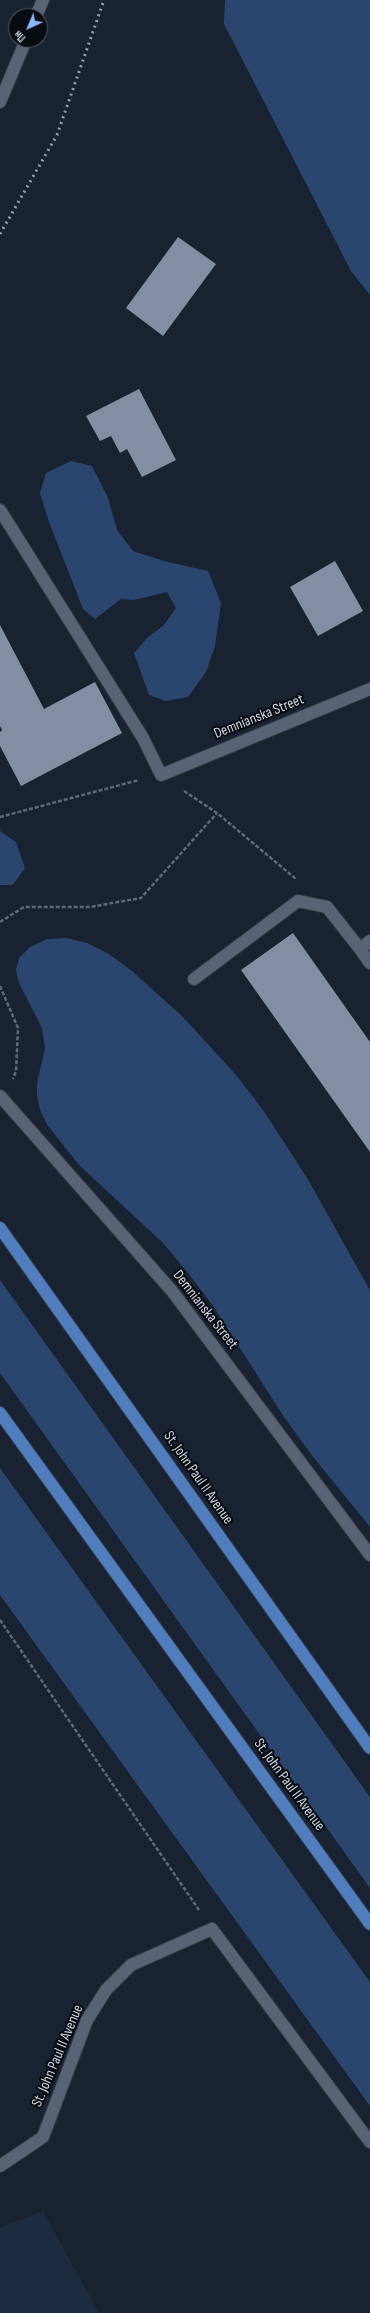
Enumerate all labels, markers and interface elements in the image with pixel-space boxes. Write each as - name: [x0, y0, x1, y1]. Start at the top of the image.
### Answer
- north arrow: [8, 8, 48, 48]
- text: Пн: [12, 28, 28, 45]
- street label: Demnianska Street: [211, 691, 307, 743]
- street label: Demnianska Street: [169, 1267, 241, 1353]
- street label: St. John Paul II Avenue: [159, 1428, 237, 1528]
- street label: St. John Paul II Avenue: [250, 1735, 328, 1835]
- street label: St. John Paul II Avenue: [28, 2002, 88, 2110]

